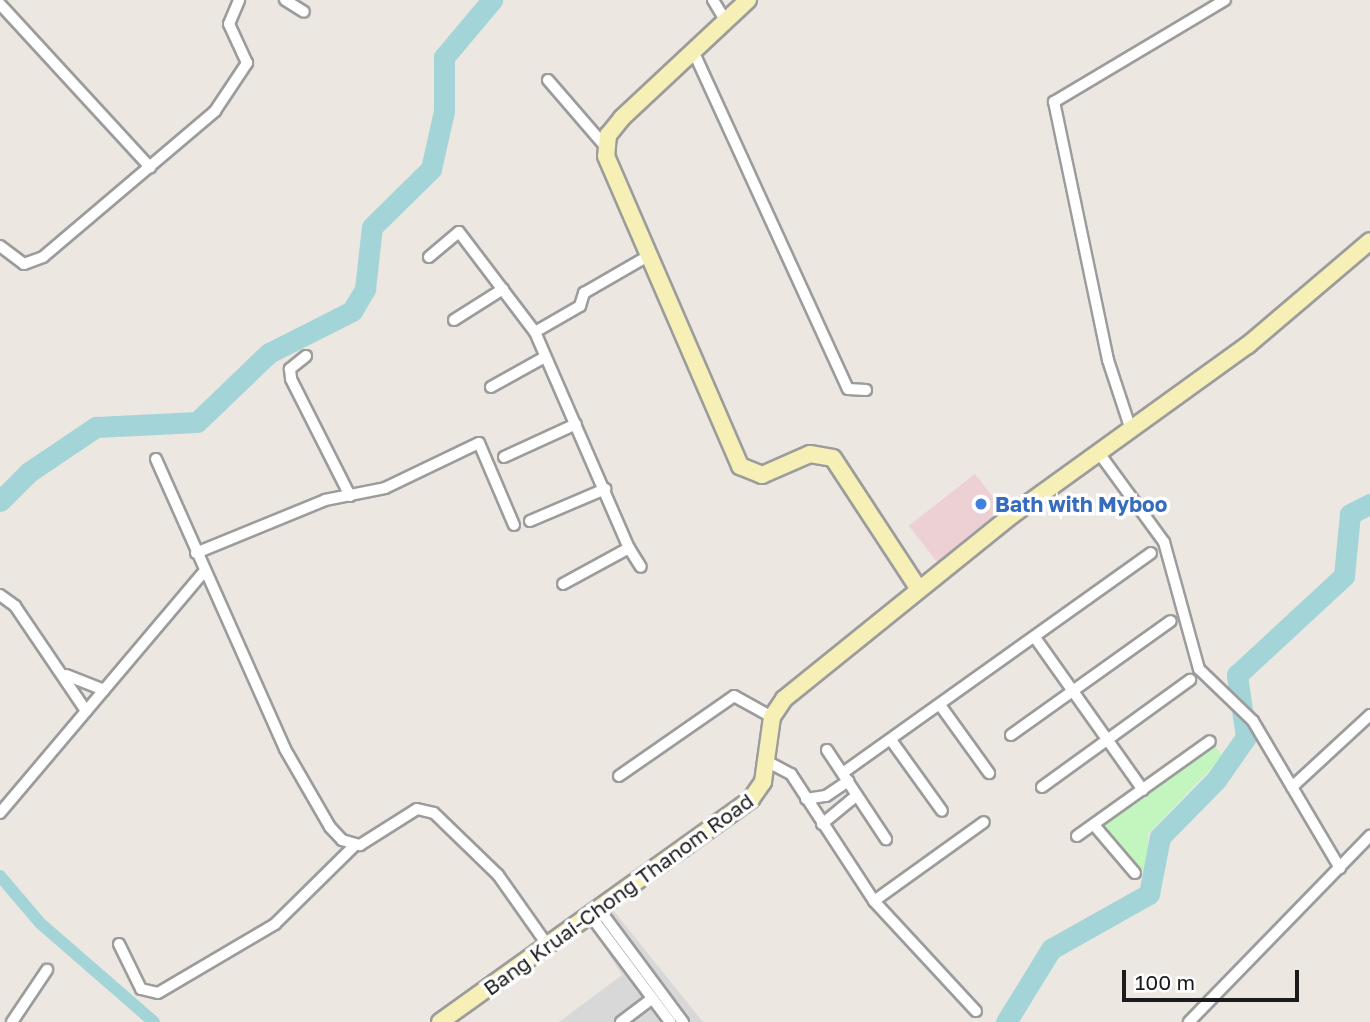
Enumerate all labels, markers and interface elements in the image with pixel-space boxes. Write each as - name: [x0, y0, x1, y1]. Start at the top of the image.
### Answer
- place label: Bath with Myboo: [995, 491, 1167, 517]
- marker: Bath with Myboo: [973, 496, 989, 512]
- street label: Bang Kruai-Chong Thanom Road: [478, 788, 758, 1000]
- scale bar: [1125, 956, 1302, 1000]
- text: 100 m: [1135, 969, 1195, 995]

